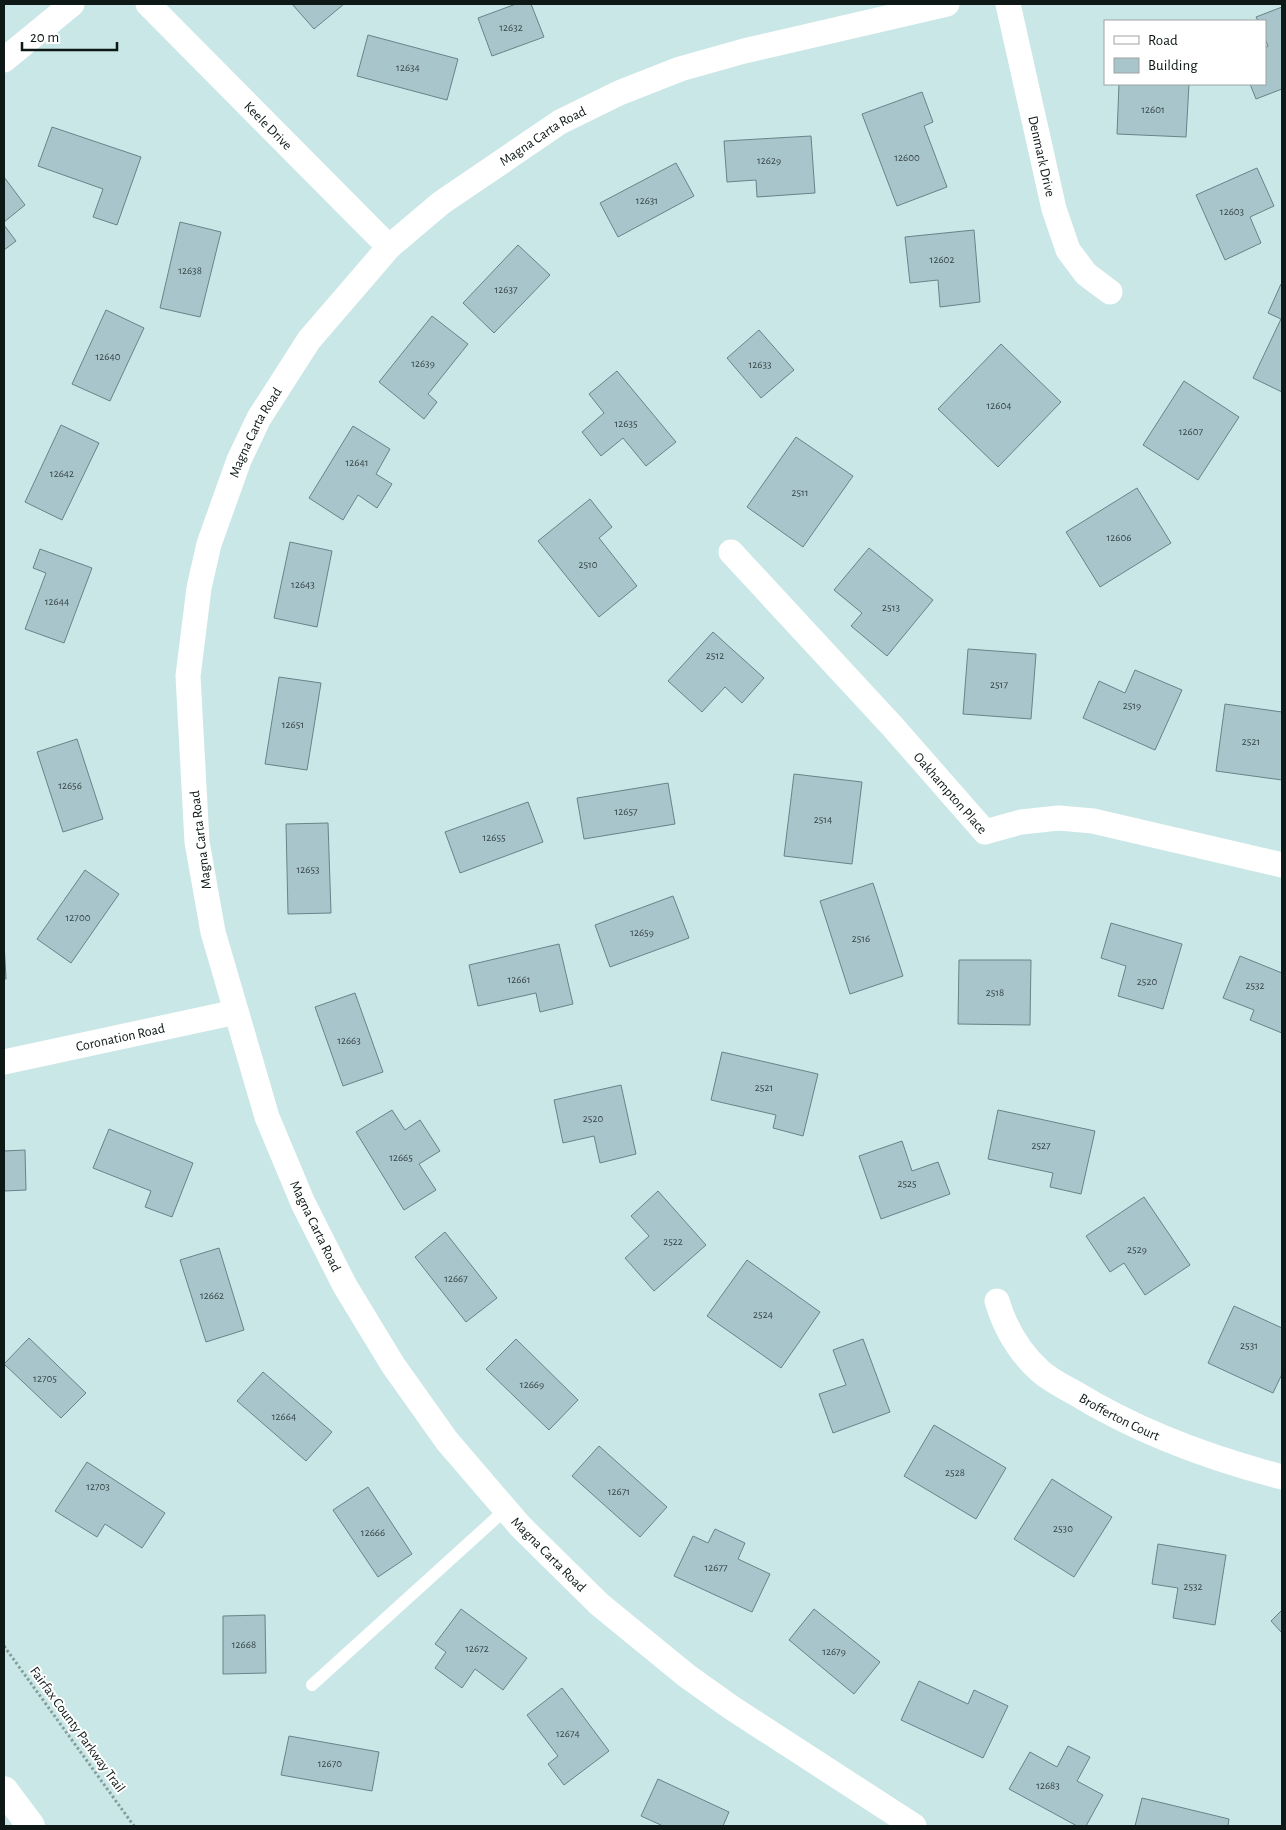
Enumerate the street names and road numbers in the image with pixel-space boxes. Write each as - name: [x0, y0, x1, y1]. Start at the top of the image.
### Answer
- street label: Keele Drive: [241, 99, 294, 153]
- street label: Magna Carta Road: [497, 104, 588, 169]
- street label: Denmark Drive: [1025, 115, 1057, 198]
- street label: Magna Carta Road: [227, 385, 285, 480]
- street label: Oakhampton Place: [911, 750, 989, 837]
- street label: Magna Carta Road: [188, 790, 214, 890]
- street label: Coronation Road: [75, 1022, 166, 1054]
- street label: Magna Carta Road: [287, 1179, 343, 1274]
- street label: Brofferton Court: [1076, 1391, 1162, 1444]
- street label: Magna Carta Road: [508, 1515, 588, 1595]
- street label: Fairfax County Parkway Trail: [27, 1664, 127, 1795]

